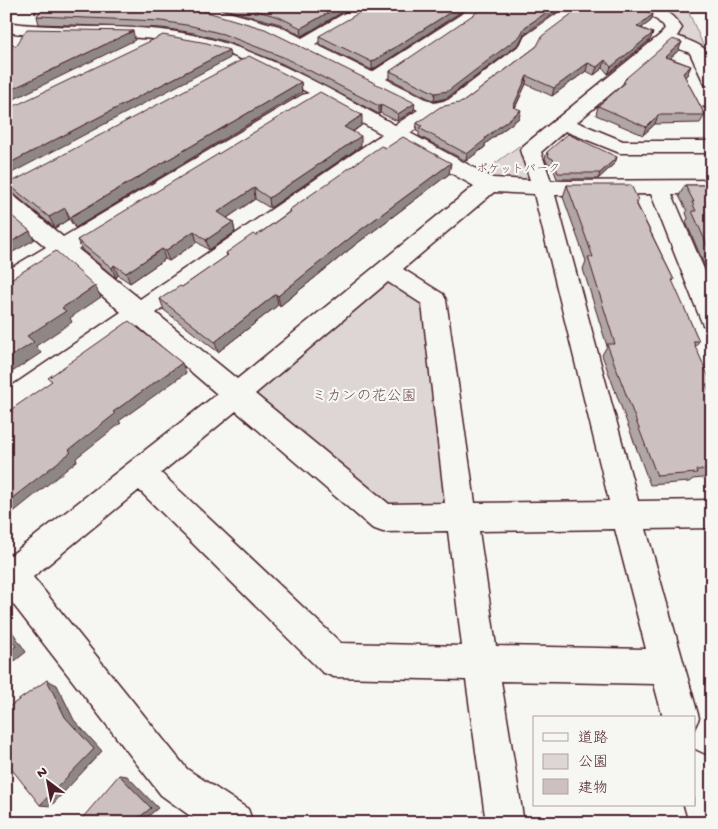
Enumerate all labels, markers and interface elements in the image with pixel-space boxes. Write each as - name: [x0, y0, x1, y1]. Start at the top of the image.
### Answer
- park label: ポケットパーク: [476, 163, 560, 177]
- park label: ミカンの花公園: [311, 388, 417, 406]
- legend: [533, 716, 696, 806]
- text: 道路: [578, 730, 608, 748]
- text: 公園: [578, 754, 608, 772]
- north arrow: [22, 756, 72, 806]
- text: N: [34, 763, 51, 783]
- text: 建物: [578, 780, 608, 798]

